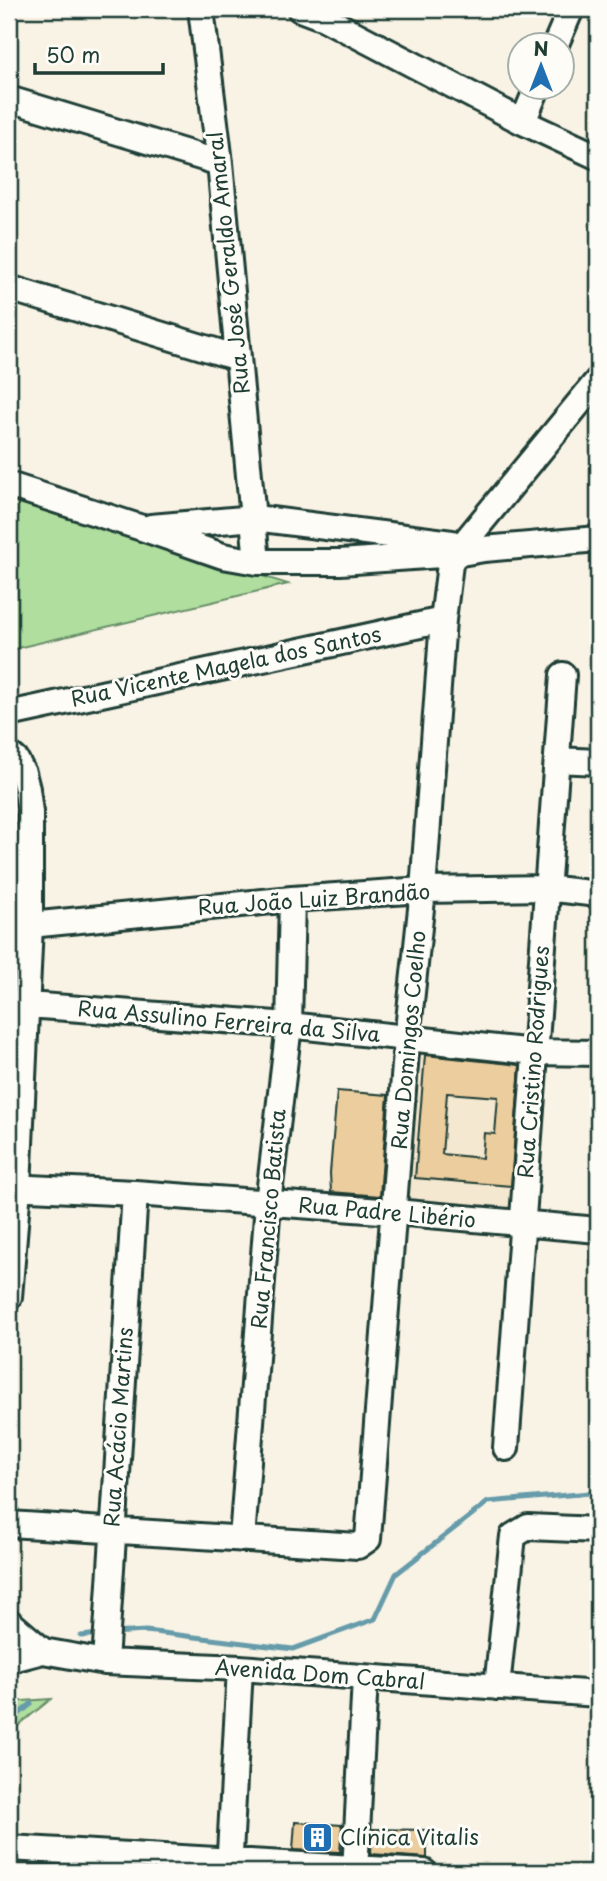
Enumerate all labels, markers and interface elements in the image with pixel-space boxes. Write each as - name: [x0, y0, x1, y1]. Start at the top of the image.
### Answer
- scale bar: [35, 32, 163, 76]
- north arrow: [505, 32, 576, 102]
- text: N: [533, 34, 549, 62]
- text: 50 m: [46, 38, 100, 70]
- street label: Rua José Geraldo Amaral: [197, 130, 257, 396]
- street label: Rua Vicente Magela dos Santos: [68, 617, 384, 714]
- street label: Rua João Luiz Brandão: [197, 874, 431, 922]
- street label: Rua Domingos Coelho: [382, 929, 433, 1151]
- street label: Rua Cristino Rodrigues: [508, 945, 556, 1179]
- street label: Rua Assulino Ferreira da Silva: [77, 991, 382, 1049]
- street label: Rua Francisco Batista: [241, 1108, 293, 1330]
- street label: Rua Padre Libério: [297, 1187, 477, 1235]
- street label: Rua Acácio Martins: [94, 1326, 140, 1528]
- street label: Avenida Dom Cabral: [214, 1650, 426, 1696]
- place label: Clínica Vitalis: [340, 1820, 479, 1852]
- building icon: Clínica Vitalis: [300, 1821, 334, 1855]

